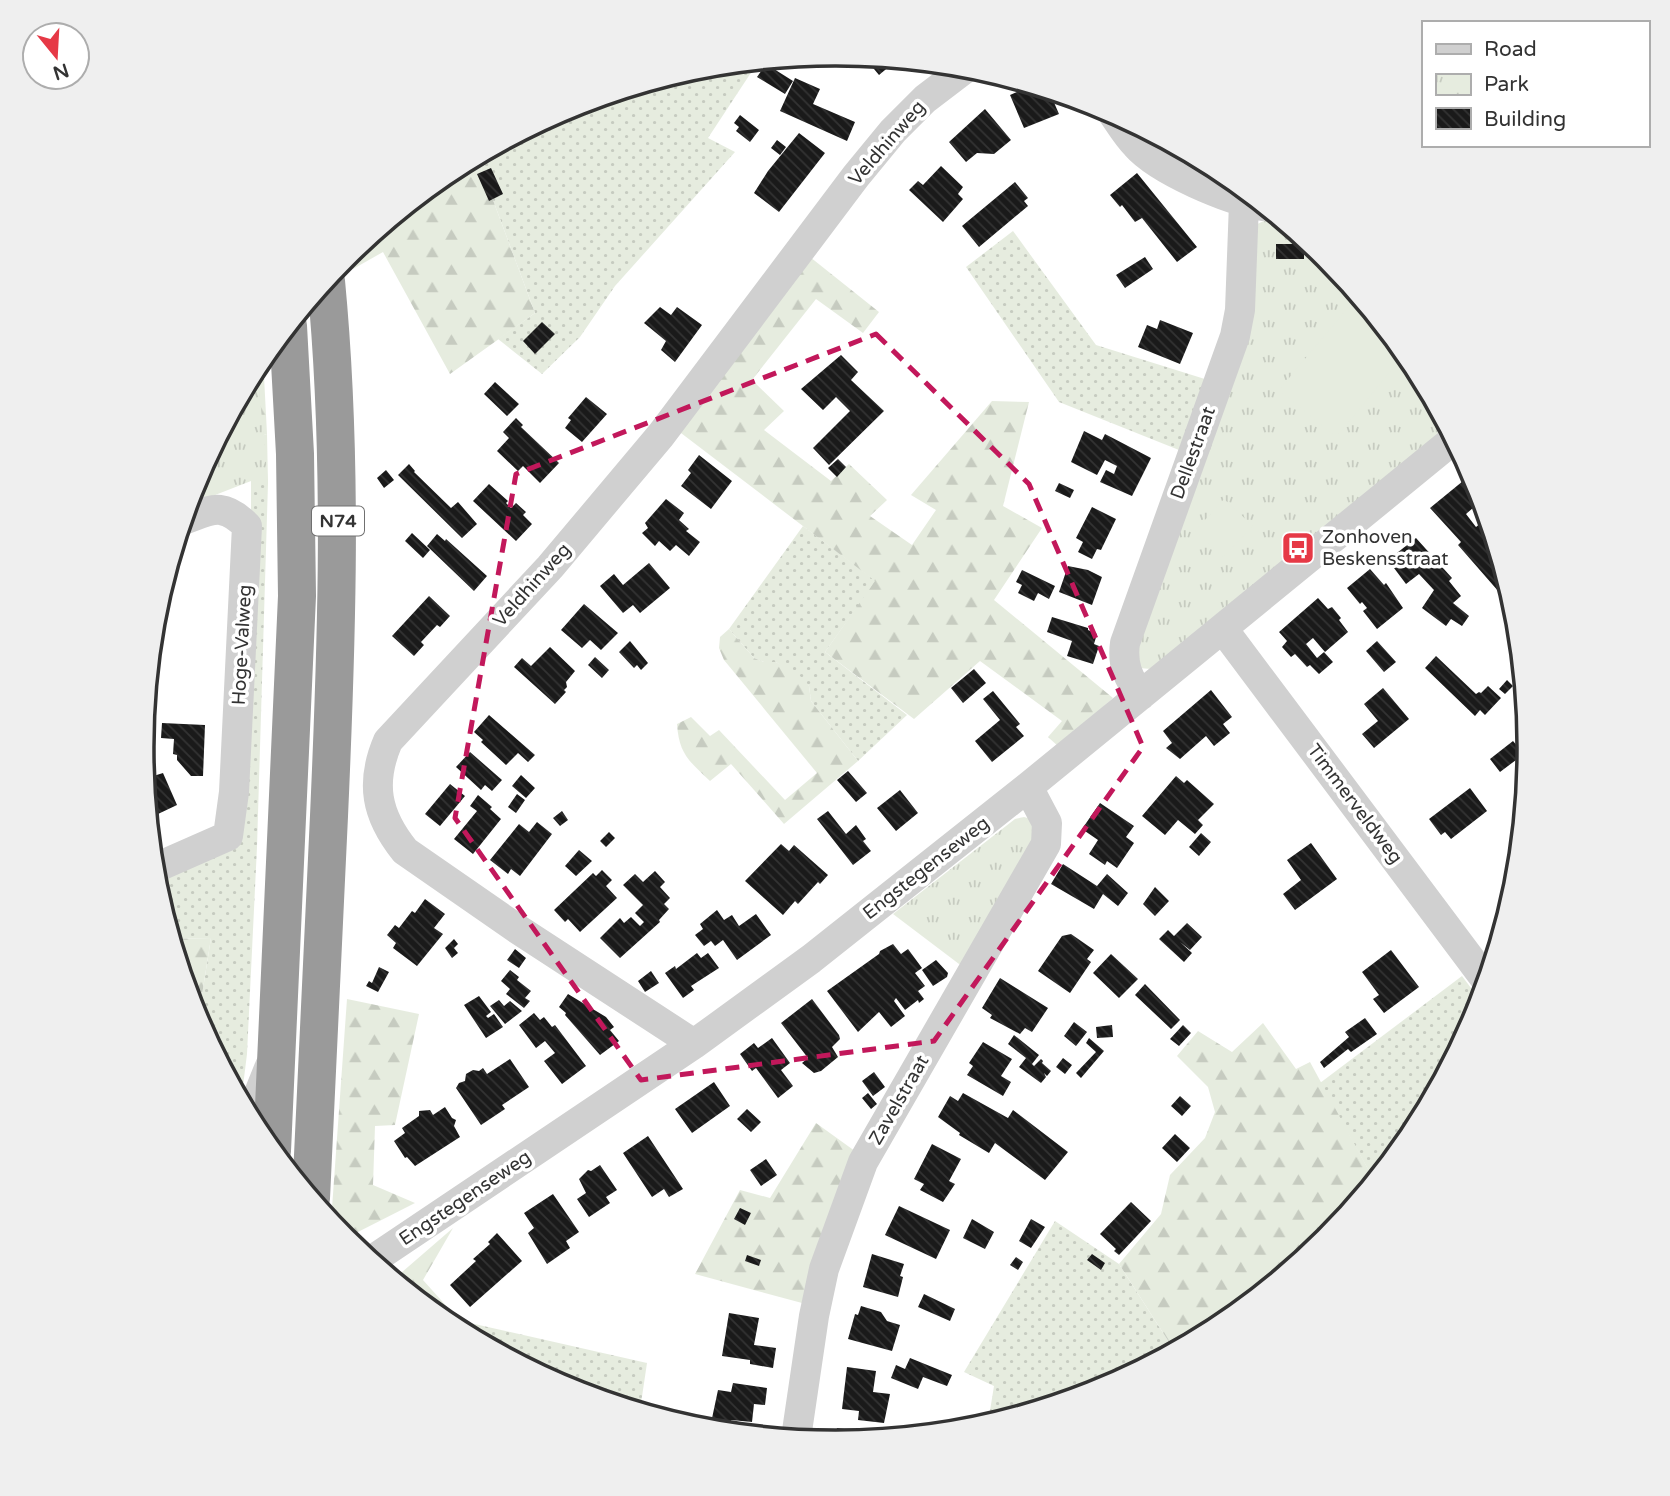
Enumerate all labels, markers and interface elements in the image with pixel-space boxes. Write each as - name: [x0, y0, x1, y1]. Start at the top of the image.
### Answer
- north arrow: [21, 21, 91, 91]
- legend: [1422, 21, 1649, 147]
- text: Road: [1484, 37, 1537, 62]
- text: N: [50, 58, 72, 84]
- text: Park: [1484, 72, 1529, 97]
- street label: Veldhinweg: [844, 96, 930, 190]
- text: Building: [1484, 107, 1566, 132]
- street label: Dellestraat: [1166, 404, 1220, 502]
- road number: N74: [312, 506, 364, 536]
- place label: Zonhoven Beskensstraat: [1322, 526, 1449, 570]
- bus stop icon: Zonhoven Beskensstraat: [1279, 529, 1317, 567]
- street label: Veldhinweg: [489, 539, 575, 631]
- street label: Hoge-Valweg: [228, 584, 256, 706]
- street label: Timmerveldweg: [1303, 740, 1407, 868]
- street label: Engstegenseweg: [858, 812, 994, 924]
- street label: Zavelstraat: [864, 1051, 934, 1149]
- street label: Engstegenseweg: [395, 1146, 535, 1250]

